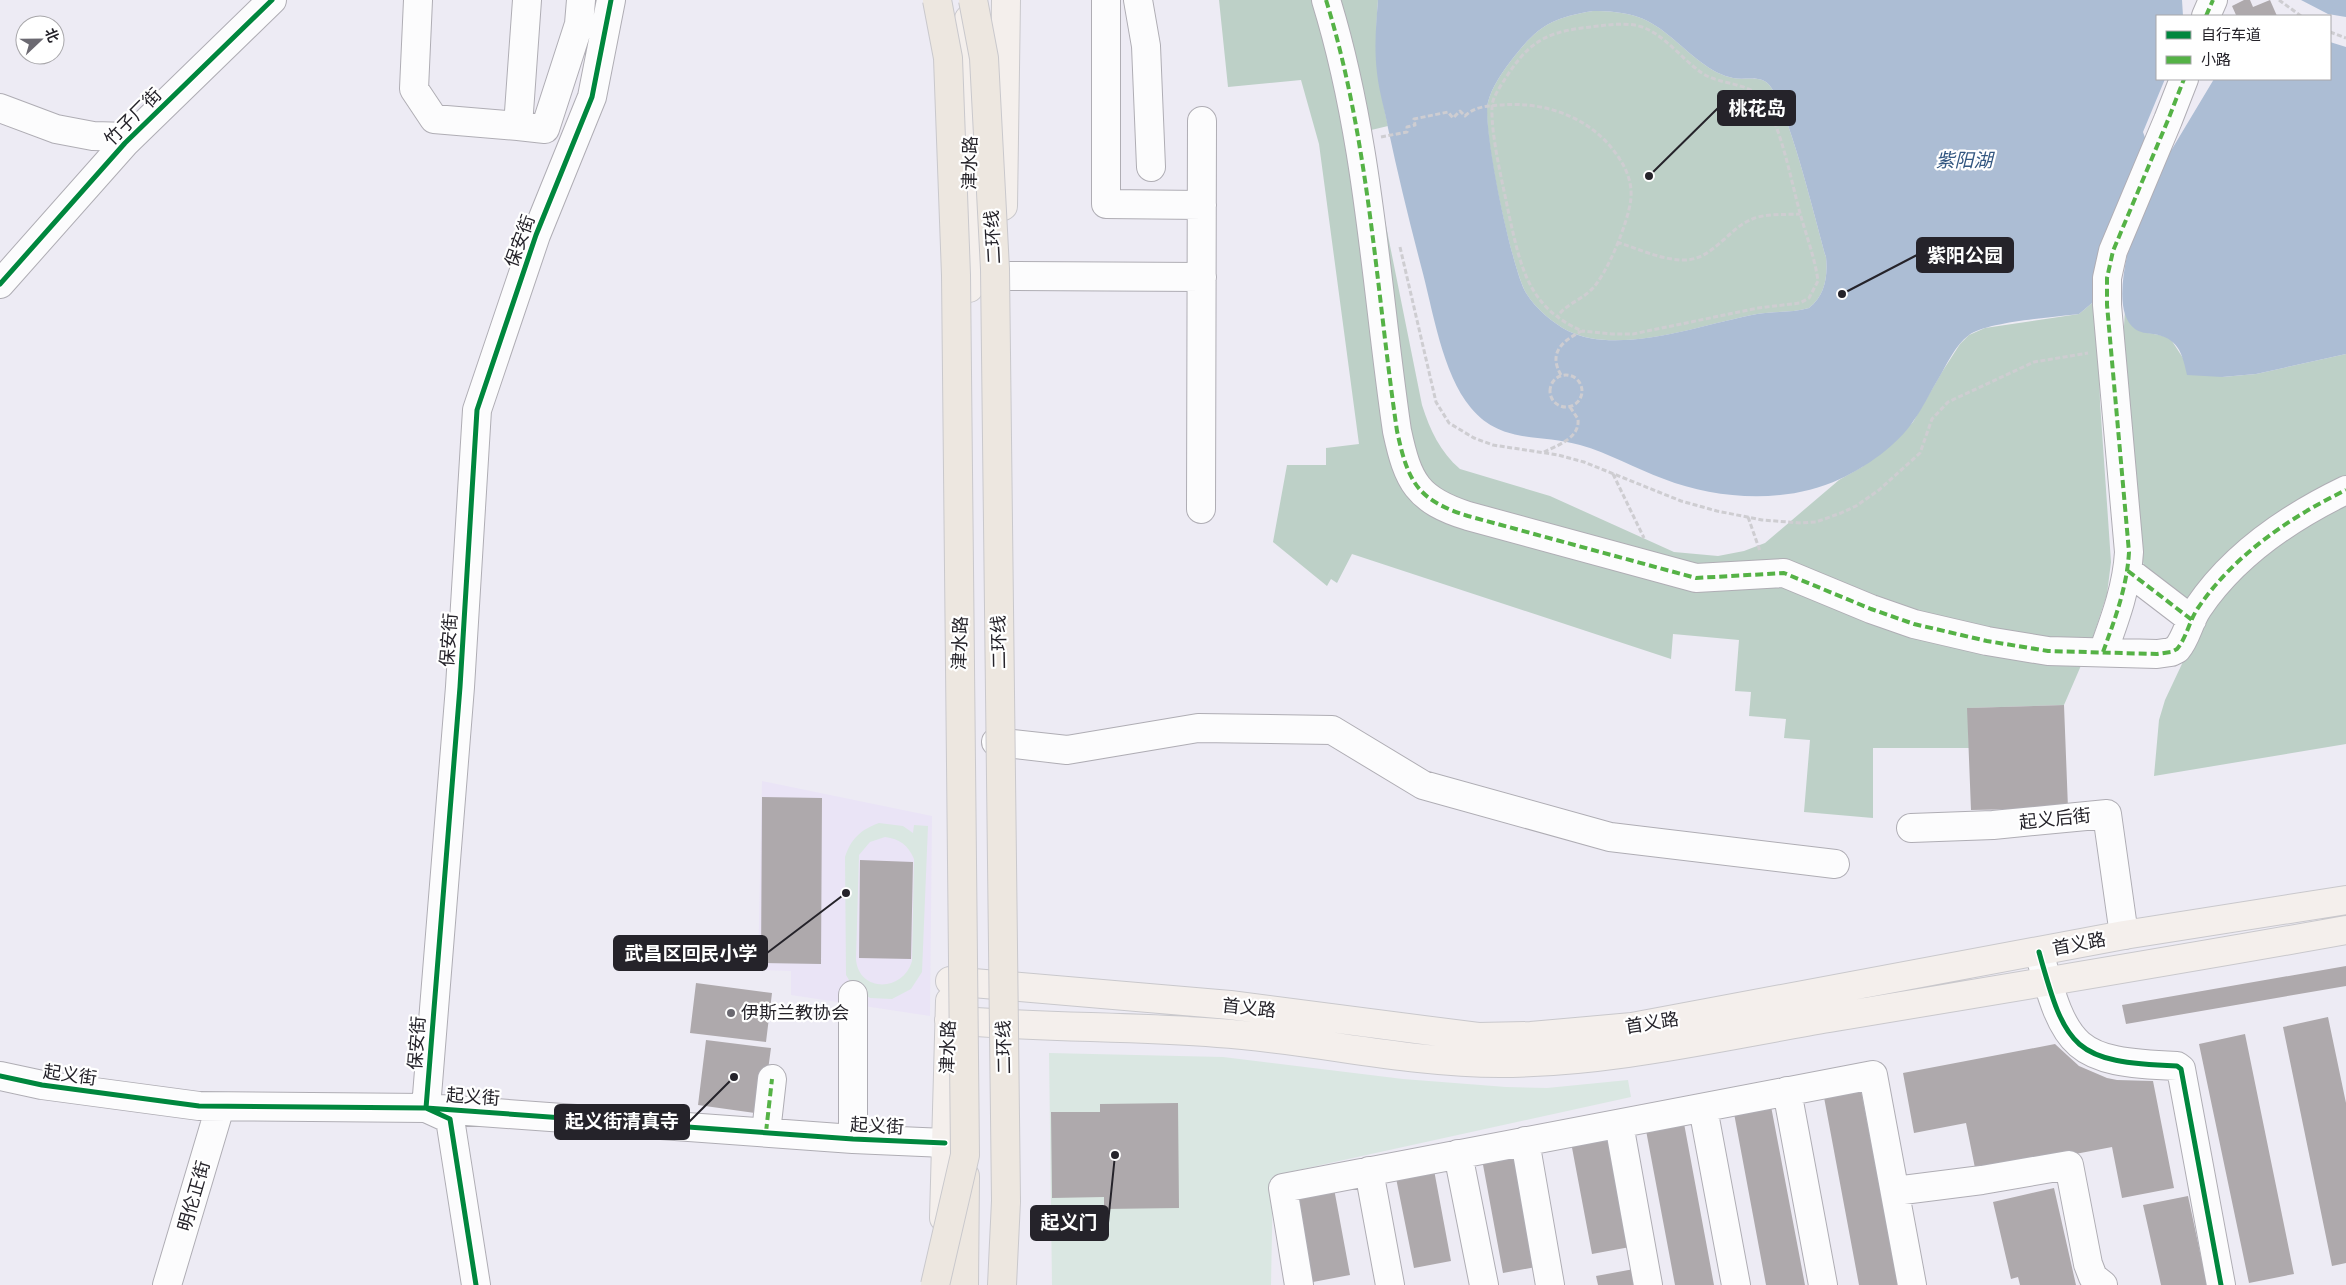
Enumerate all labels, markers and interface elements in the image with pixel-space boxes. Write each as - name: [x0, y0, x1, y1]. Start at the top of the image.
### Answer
- north arrow: [15, 15, 65, 65]
- legend: [2156, 15, 2331, 80]
- text: 北: [42, 26, 62, 45]
- text: 自行车道: [2201, 26, 2261, 43]
- text: 小路: [2201, 51, 2231, 68]
- street label: 竹子厂街: [100, 84, 165, 149]
- callout: 桃花岛: [1718, 91, 1795, 125]
- text: 桃花岛: [1728, 97, 1786, 119]
- street label: 津水路: [959, 136, 979, 190]
- water label: 紫阳湖: [1935, 149, 1995, 171]
- street label: 二环线: [981, 210, 1003, 265]
- street label: 保安街: [500, 212, 538, 269]
- callout: 紫阳公园: [1917, 238, 2013, 272]
- text: 紫阳公园: [1927, 244, 2003, 266]
- street label: 保安街: [436, 612, 460, 668]
- street label: 二环线: [988, 615, 1008, 669]
- street label: 津水路: [948, 616, 970, 670]
- street label: 起义后街: [2018, 804, 2092, 832]
- street label: 首义路: [2050, 928, 2107, 958]
- callout: 武昌区回民小学: [614, 936, 767, 970]
- text: 武昌区回民小学: [624, 942, 758, 964]
- street label: 首义路: [1221, 994, 1277, 1020]
- place label: 伊斯兰教协会: [741, 1002, 849, 1022]
- marker: 伊斯兰教协会: [725, 1007, 737, 1019]
- street label: 首义路: [1624, 1008, 1680, 1036]
- street label: 保安街: [404, 1015, 428, 1071]
- street label: 津水路: [936, 1020, 958, 1074]
- street label: 二环线: [993, 1020, 1013, 1074]
- street label: 起义街: [42, 1060, 98, 1088]
- street label: 起义街: [445, 1084, 501, 1108]
- callout: 起义街清真寺: [555, 1105, 689, 1139]
- text: 起义街清真寺: [565, 1110, 679, 1132]
- street label: 起义街: [850, 1114, 905, 1136]
- street label: 明伦正街: [174, 1158, 213, 1233]
- callout: 起义门: [1031, 1206, 1108, 1240]
- text: 起义门: [1040, 1211, 1098, 1233]

